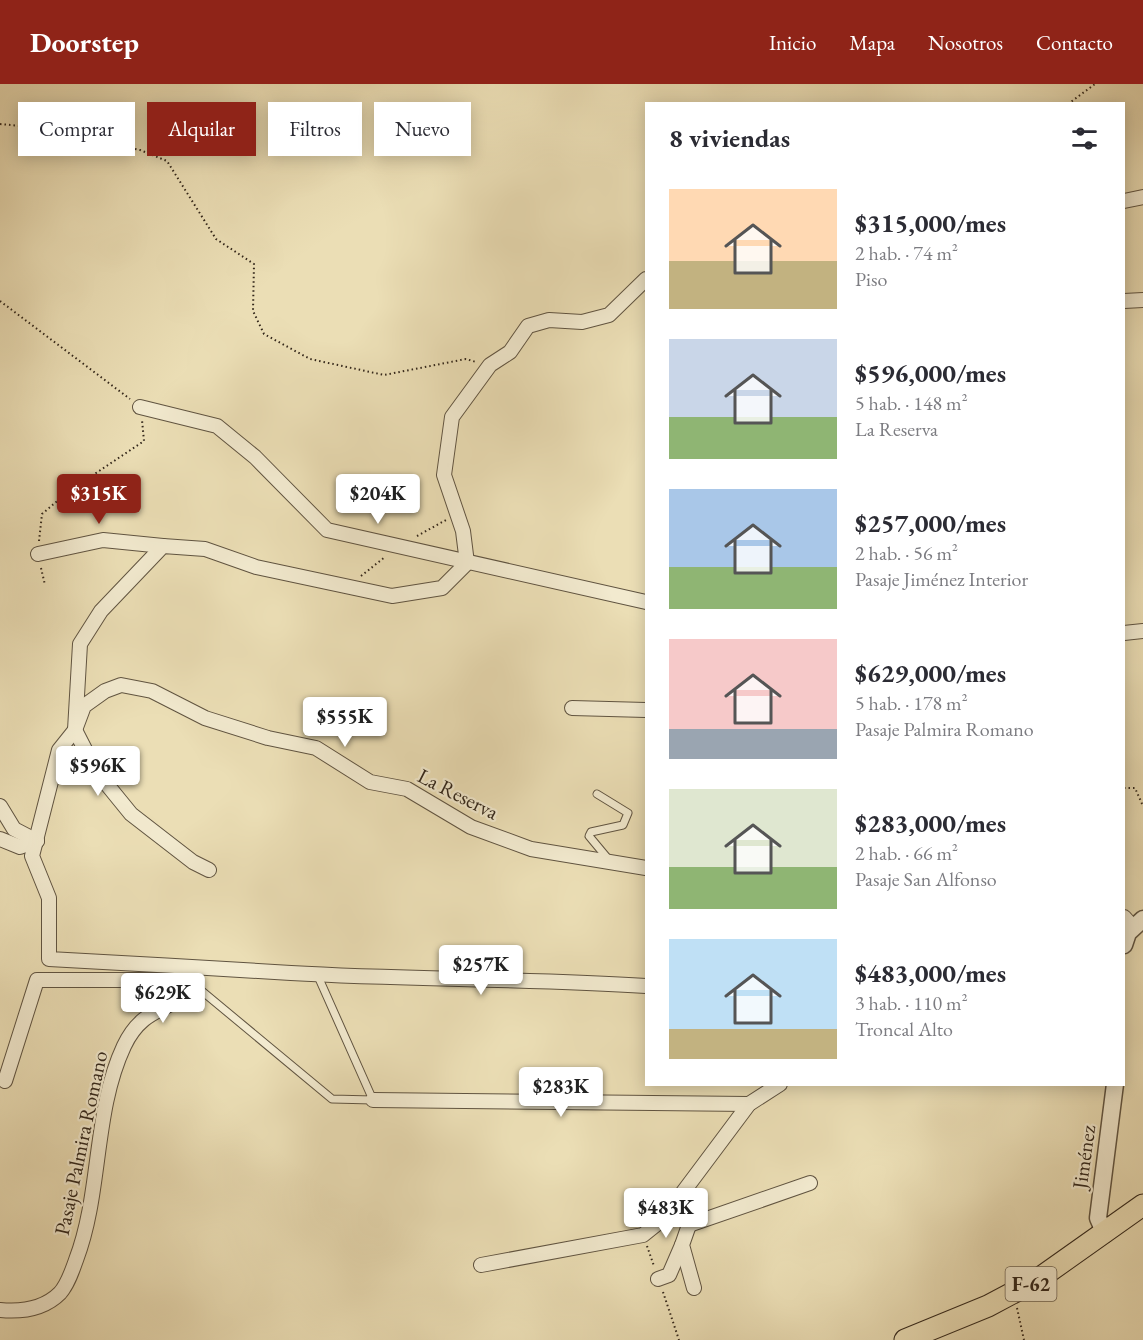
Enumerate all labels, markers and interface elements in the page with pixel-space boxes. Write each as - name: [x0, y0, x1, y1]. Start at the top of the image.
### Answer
- text: Doorstep: [30, 24, 139, 60]
- text: Inicio: [769, 29, 816, 56]
- text: Mapa: [849, 29, 895, 56]
- text: Nosotros: [928, 29, 1003, 56]
- text: Contacto: [1036, 29, 1113, 56]
- chip: Comprar: [18, 102, 135, 156]
- chip: Alquilar: [147, 102, 256, 156]
- chip: Filtros: [268, 102, 362, 156]
- chip: Nuevo: [374, 102, 471, 156]
- text: 8 viviendas: [669, 121, 790, 155]
- icon: filters: [1068, 122, 1101, 155]
- text: $315,000/mes: [855, 206, 1006, 240]
- icon: home: [717, 213, 789, 285]
- text: 2 hab. · 74 m²: [855, 240, 958, 266]
- text: Piso: [855, 266, 887, 292]
- text: $596,000/mes: [855, 356, 1006, 390]
- icon: home: [717, 363, 789, 435]
- text: 5 hab. · 148 m²: [855, 390, 968, 416]
- text: La Reserva: [855, 416, 938, 442]
- pin: $315K: [57, 474, 141, 525]
- pin: $204K: [336, 474, 420, 525]
- text: $315K: [71, 480, 127, 506]
- text: $204K: [350, 480, 406, 506]
- text: $257,000/mes: [855, 506, 1006, 540]
- icon: home: [717, 513, 789, 585]
- text: 2 hab. · 56 m²: [855, 540, 958, 566]
- text: Pasaje Jiménez Interior: [855, 566, 1028, 592]
- text: $629,000/mes: [855, 656, 1006, 690]
- icon: home: [717, 663, 789, 735]
- text: 5 hab. · 178 m²: [855, 690, 968, 716]
- pin: $555K: [303, 697, 387, 748]
- text: $555K: [317, 703, 373, 729]
- text: Pasaje Palmira Romano: [855, 716, 1034, 742]
- pin: $596K: [56, 746, 140, 797]
- text: $596K: [70, 752, 126, 778]
- street label: La Reserva: [413, 762, 504, 826]
- text: $283,000/mes: [855, 806, 1006, 840]
- icon: home: [717, 813, 789, 885]
- text: 2 hab. · 66 m²: [855, 840, 958, 866]
- text: Pasaje San Alfonso: [855, 866, 997, 892]
- pin: $257K: [439, 945, 523, 996]
- text: $257K: [453, 951, 509, 977]
- text: $483,000/mes: [855, 956, 1006, 990]
- icon: home: [717, 963, 789, 1035]
- pin: $629K: [121, 973, 205, 1024]
- text: $629K: [135, 979, 191, 1005]
- text: 3 hab. · 110 m²: [855, 990, 968, 1016]
- text: Troncal Alto: [855, 1016, 953, 1042]
- street label: Pasaje Palmira Romano: [48, 1048, 113, 1237]
- pin: $283K: [519, 1067, 603, 1118]
- text: $283K: [533, 1073, 589, 1099]
- street label: Jiménez: [1065, 1123, 1101, 1192]
- pin: $483K: [624, 1188, 708, 1239]
- text: $483K: [638, 1194, 694, 1220]
- road number: F-62: [1006, 1267, 1056, 1301]

